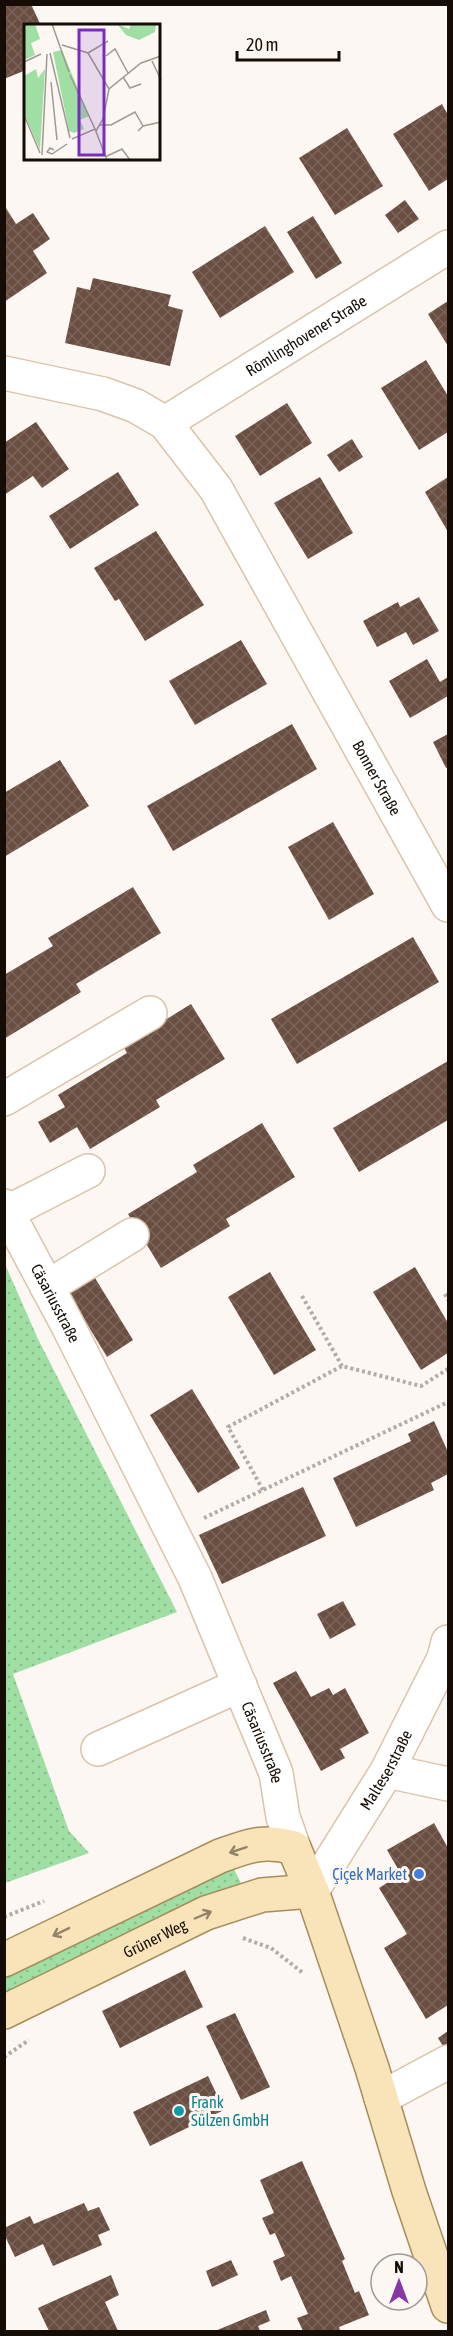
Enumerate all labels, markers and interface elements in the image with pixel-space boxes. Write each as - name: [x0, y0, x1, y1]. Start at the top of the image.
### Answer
- inset map: [24, 24, 160, 160]
- scale bar: [237, 24, 339, 62]
- text: 20 m: [246, 34, 278, 55]
- street label: Römlinghovener Straße: [242, 291, 370, 380]
- street label: Bonner Straße: [349, 737, 405, 818]
- street label: Cäsariusstraße: [27, 1261, 84, 1345]
- street label: Cäsariusstraße: [238, 1699, 286, 1784]
- street label: Malteserstraße: [356, 1727, 415, 1813]
- one-way arrow: [228, 1845, 247, 1856]
- place label: Çiçek Market: [332, 1865, 407, 1884]
- marker: Çiçek Market: [412, 1867, 426, 1881]
- one-way arrow: [194, 1909, 212, 1920]
- street label: Grüner Weg: [120, 1915, 190, 1961]
- one-way arrow: [52, 1927, 70, 1939]
- place label: Frank Sülzen GmbH: [191, 2093, 269, 2129]
- marker: Frank Sülzen GmbH: [172, 2104, 186, 2118]
- north arrow: [369, 2252, 429, 2312]
- text: N: [394, 2258, 404, 2276]

